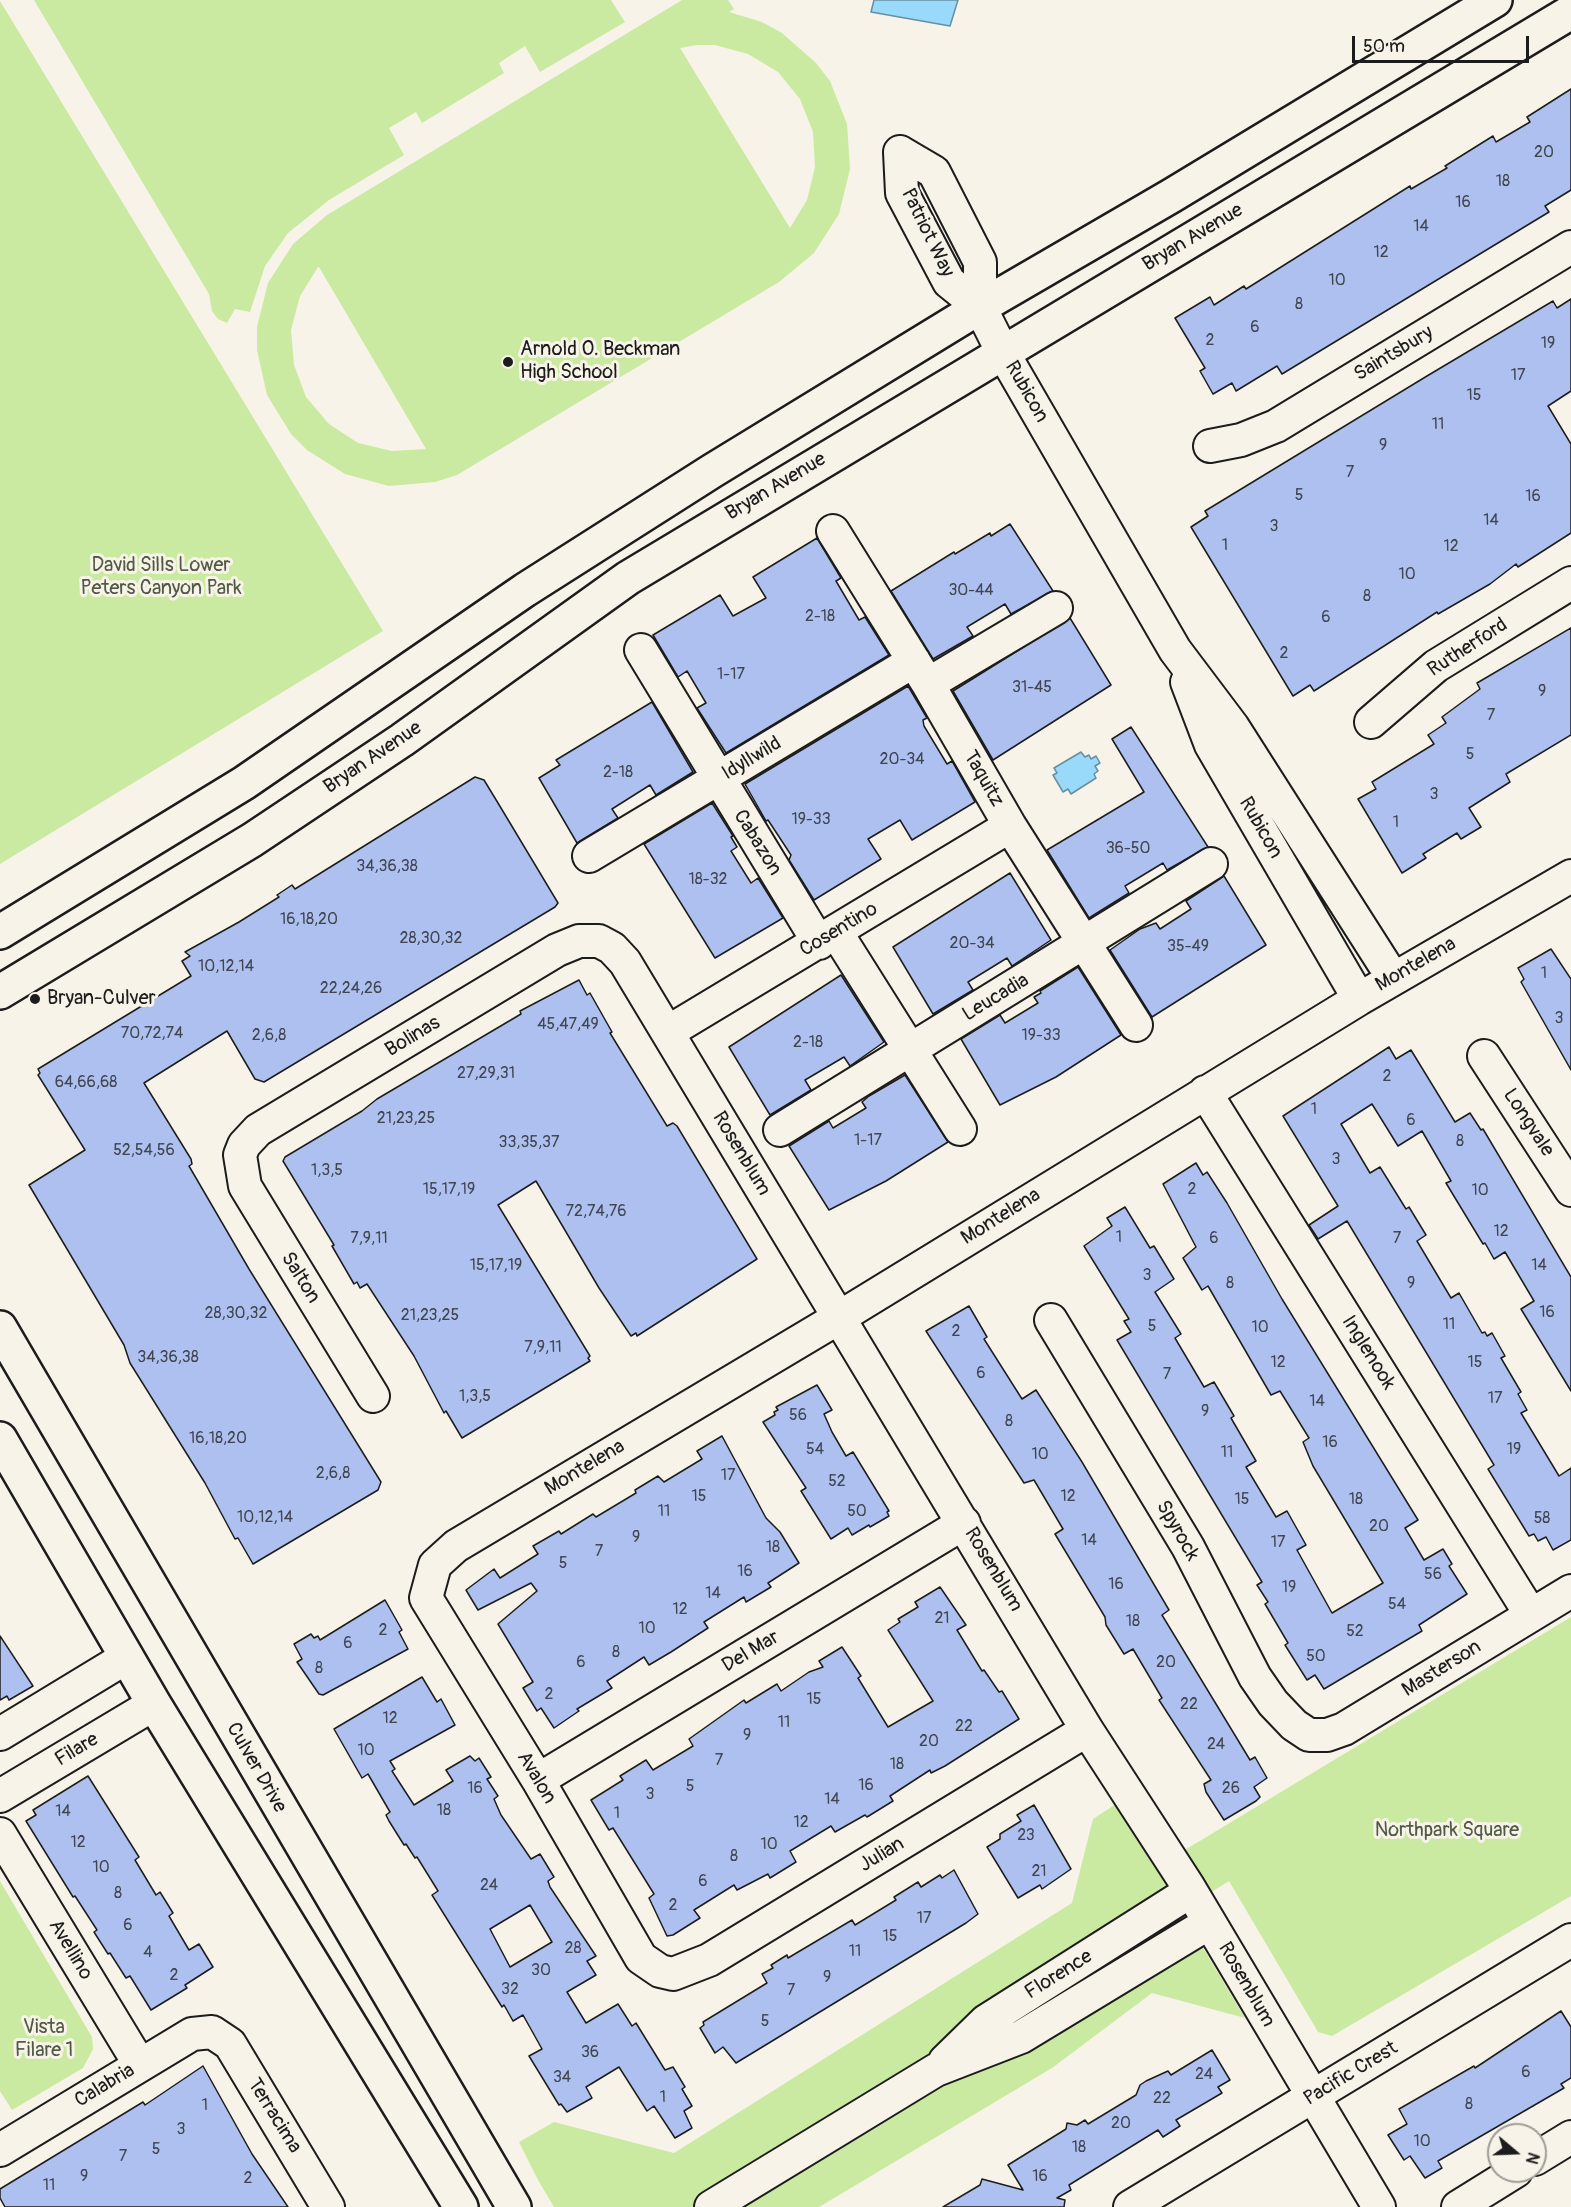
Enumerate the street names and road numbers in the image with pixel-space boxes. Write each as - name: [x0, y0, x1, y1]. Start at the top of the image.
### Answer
- street label: Patriot Way: [895, 185, 959, 281]
- street label: Bryan Avenue: [1138, 199, 1248, 277]
- street label: Saintsbury: [1350, 321, 1438, 387]
- street label: Rubicon: [999, 357, 1053, 427]
- street label: Bryan Avenue: [721, 448, 831, 526]
- street label: Rutherford: [1424, 613, 1512, 683]
- street label: Bryan Avenue: [320, 717, 426, 799]
- street label: Idyllwild: [718, 732, 786, 786]
- street label: Taquitz: [957, 747, 1009, 811]
- street label: Rubicon: [1233, 793, 1287, 863]
- street label: Cabazon: [727, 806, 787, 880]
- street label: Cosentino: [796, 897, 882, 963]
- street label: Montelena: [1372, 932, 1460, 998]
- street label: Leucadia: [958, 969, 1034, 1027]
- street label: Bolinas: [381, 1011, 445, 1063]
- street label: Longvale: [1497, 1085, 1559, 1161]
- street label: Rosenblum: [707, 1108, 775, 1200]
- street label: Montelena: [957, 1183, 1045, 1251]
- street label: Salton: [275, 1248, 325, 1308]
- street label: Inglenook: [1336, 1312, 1400, 1394]
- street label: Montelena: [541, 1435, 629, 1501]
- street label: Spyrock: [1150, 1497, 1204, 1565]
- street label: Rosenblum: [959, 1524, 1027, 1616]
- street label: Del Mar: [718, 1626, 784, 1678]
- street label: Masterson: [1398, 1635, 1486, 1703]
- street label: Culver Drive: [221, 1719, 291, 1817]
- street label: Filare: [51, 1728, 103, 1772]
- street label: Avalon: [511, 1748, 561, 1808]
- street label: Julian: [855, 1832, 909, 1878]
- street label: Avellino: [43, 1916, 97, 1984]
- street label: Rosenblum: [1212, 1938, 1280, 2032]
- street label: Florence: [1021, 1945, 1097, 2005]
- street label: Pacific Crest: [1300, 2037, 1402, 2111]
- street label: Calabria: [71, 2059, 139, 2113]
- street label: Terracima: [242, 2074, 306, 2158]

